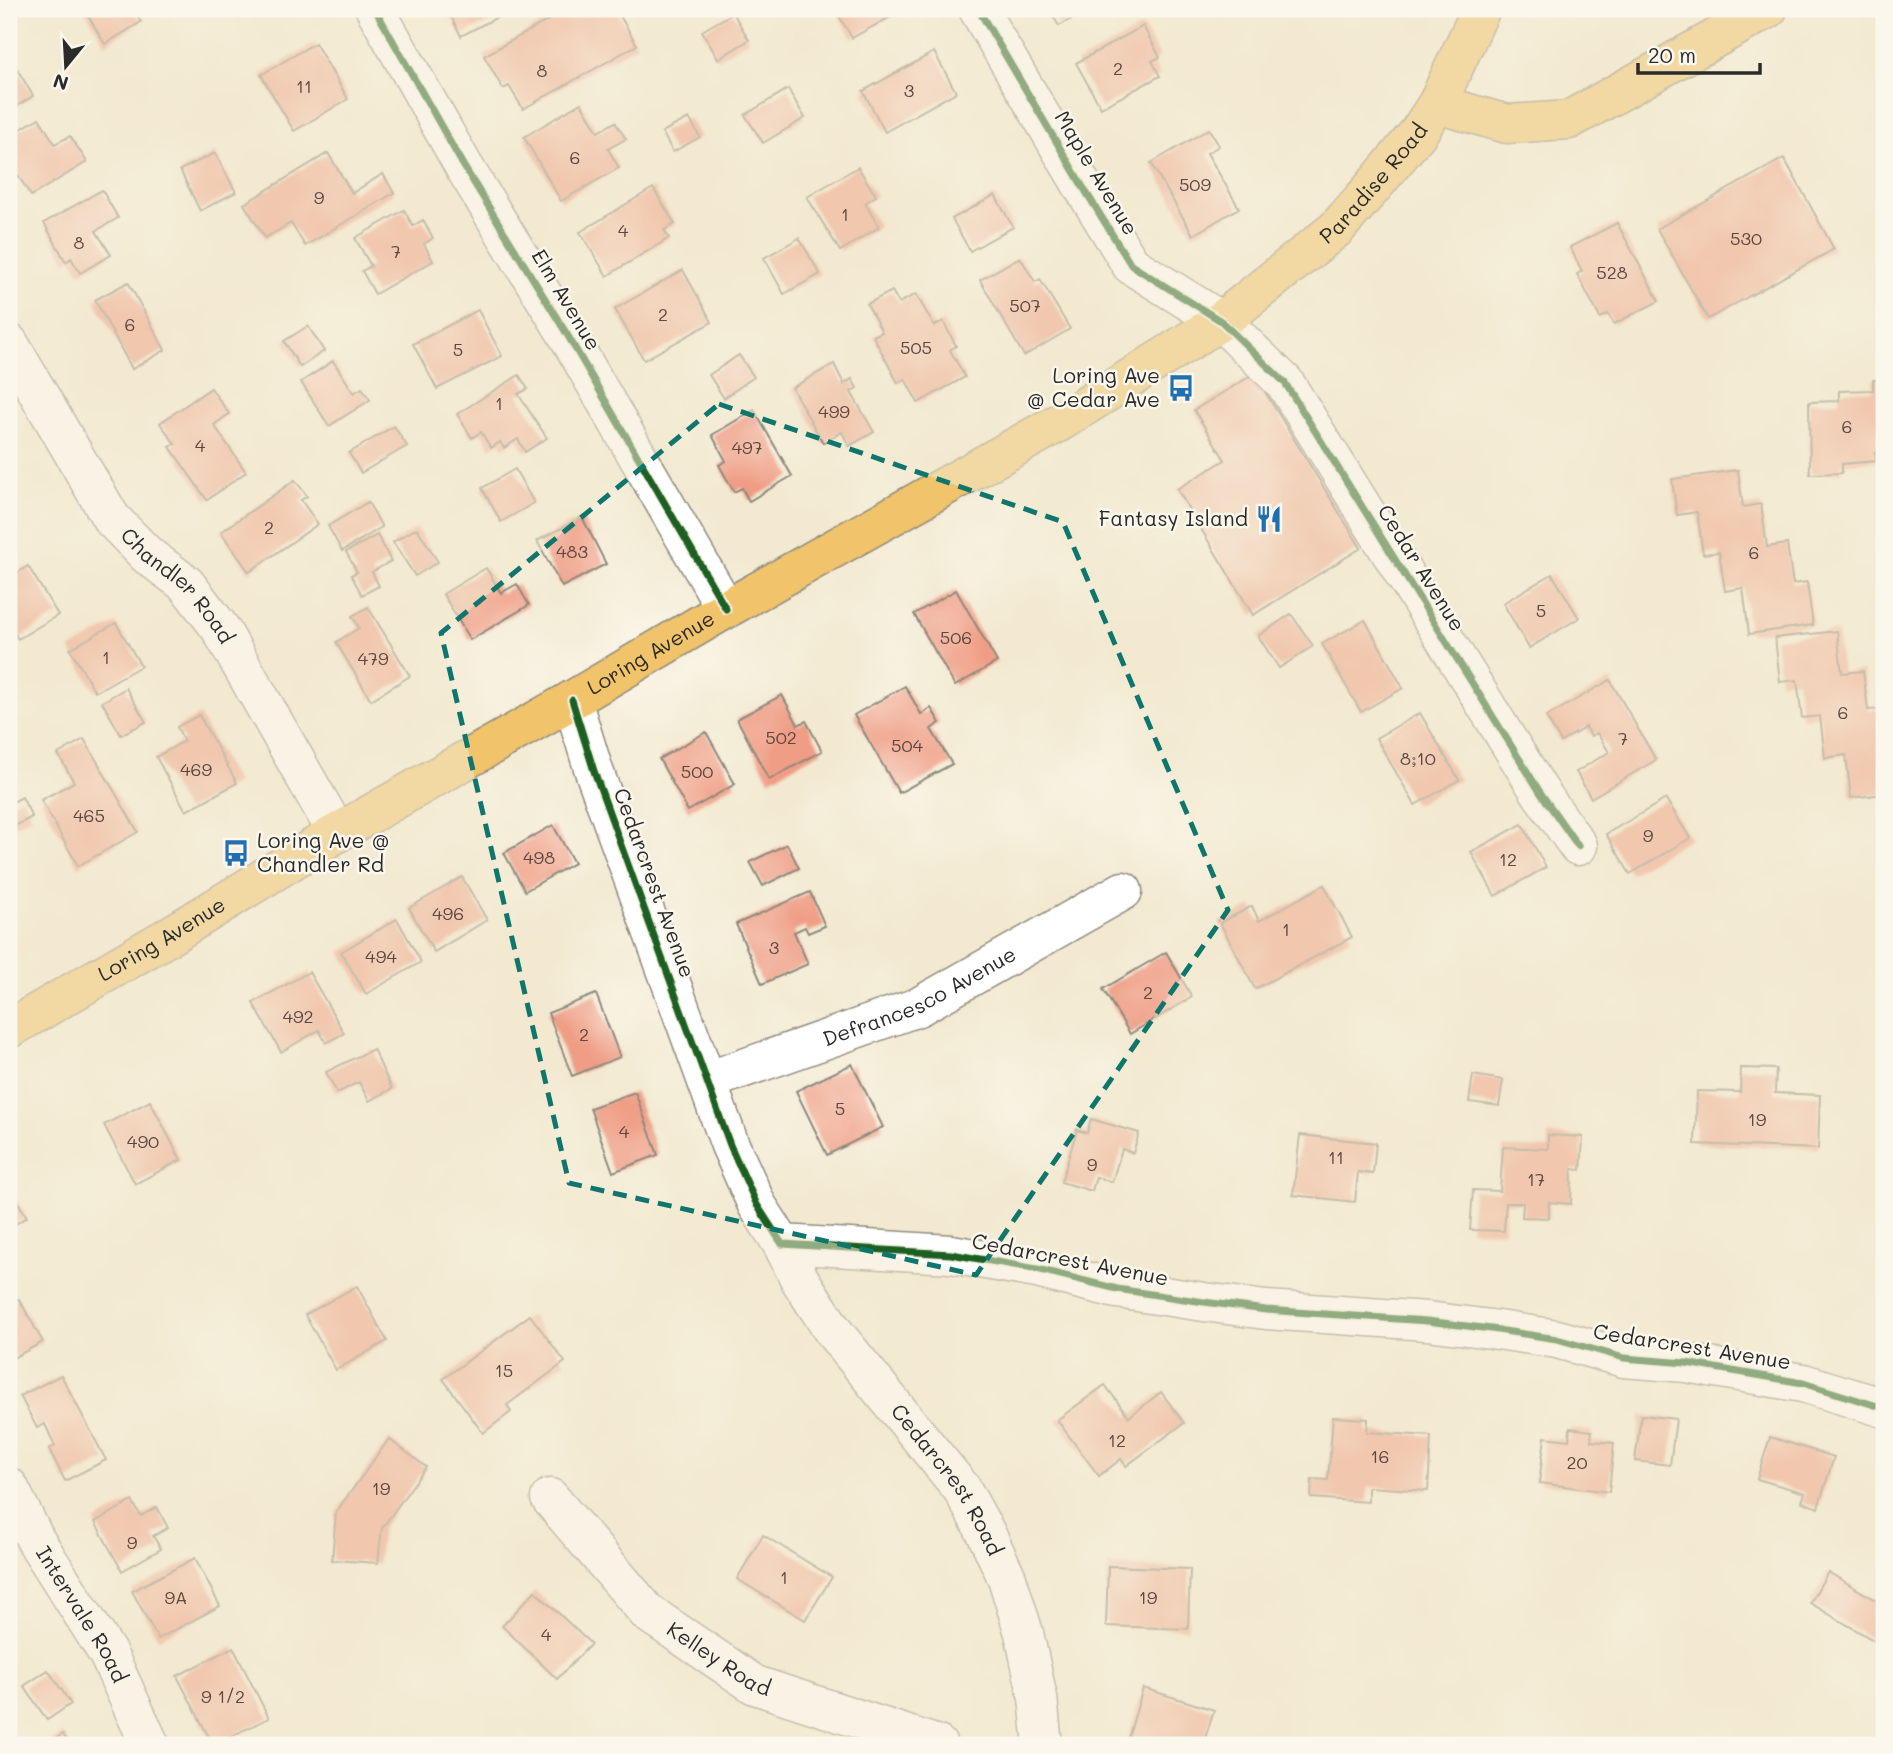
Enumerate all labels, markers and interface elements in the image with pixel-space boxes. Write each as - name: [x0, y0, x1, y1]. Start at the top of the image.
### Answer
- north arrow: [32, 32, 102, 102]
- scale bar: [1638, 32, 1760, 76]
- text: 20 m: [1648, 41, 1696, 68]
- house number: 2: [1113, 56, 1123, 80]
- house number: 8: [537, 58, 548, 82]
- text: N: [50, 69, 71, 97]
- house number: 11: [296, 74, 312, 98]
- house number: 3: [904, 78, 914, 102]
- street label: Maple Avenue: [1050, 105, 1145, 239]
- street label: Paradise Road: [1313, 118, 1433, 249]
- house number: 6: [570, 145, 580, 169]
- house number: 509: [1179, 172, 1211, 196]
- house number: 9: [314, 185, 325, 209]
- house number: 1: [841, 202, 849, 226]
- house number: 4: [618, 218, 629, 242]
- house number: 530: [1730, 226, 1762, 250]
- house number: 8: [74, 230, 85, 254]
- house number: 7: [391, 239, 401, 263]
- street label: Elm Avenue: [527, 244, 608, 355]
- house number: 528: [1596, 260, 1628, 284]
- house number: 507: [1009, 293, 1041, 317]
- house number: 2: [658, 302, 668, 326]
- house number: 6: [125, 312, 135, 336]
- house number: 505: [900, 335, 932, 359]
- house number: 5: [453, 337, 463, 361]
- place label: Loring Ave @ Cedar Ave: [1026, 361, 1160, 412]
- bus stop icon: Loring Ave @ Cedar Ave: [1166, 373, 1196, 403]
- house number: 1: [495, 391, 503, 415]
- house number: 499: [818, 399, 850, 423]
- house number: 6: [1842, 414, 1852, 438]
- house number: 4: [195, 433, 206, 457]
- house number: 497: [731, 435, 763, 459]
- street label: Cedar Avenue: [1373, 499, 1472, 636]
- place label: Fantasy Island: [1099, 504, 1248, 531]
- restaurant icon: Fantasy Island: [1254, 504, 1284, 534]
- house number: 2: [264, 515, 274, 539]
- street label: Chandler Road: [116, 521, 241, 648]
- house number: 483: [556, 539, 588, 563]
- house number: 6: [1749, 540, 1759, 564]
- house number: 5: [1536, 598, 1546, 622]
- street label: Loring Avenue: [582, 604, 719, 700]
- house number: 506: [940, 625, 972, 649]
- house number: 1: [102, 645, 110, 669]
- house number: 479: [357, 646, 389, 670]
- house number: 6: [1838, 700, 1848, 724]
- house number: 502: [765, 725, 797, 749]
- house number: 7: [1618, 726, 1628, 750]
- house number: 504: [891, 733, 924, 757]
- house number: 8;10: [1400, 746, 1436, 770]
- house number: 469: [180, 757, 212, 781]
- house number: 500: [681, 759, 713, 783]
- street label: Cedarcrest Avenue: [609, 784, 702, 981]
- house number: 465: [73, 803, 105, 827]
- house number: 9: [1643, 823, 1654, 847]
- place label: Loring Ave @ Chandler Rd: [257, 826, 390, 877]
- bus stop icon: Loring Ave @ Chandler Rd: [221, 838, 251, 868]
- house number: 498: [523, 845, 555, 869]
- house number: 12: [1499, 847, 1517, 871]
- street label: Loring Avenue: [92, 890, 230, 987]
- house number: 496: [432, 901, 464, 925]
- house number: 1: [1282, 917, 1290, 941]
- house number: 3: [769, 935, 779, 959]
- street label: Defrancesco Avenue: [819, 939, 1020, 1051]
- house number: 494: [365, 944, 397, 968]
- house number: 2: [1143, 980, 1153, 1004]
- house number: 492: [282, 1004, 314, 1028]
- house number: 2: [579, 1022, 589, 1046]
- house number: 5: [835, 1096, 845, 1120]
- house number: 19: [1748, 1107, 1767, 1131]
- house number: 4: [619, 1119, 630, 1143]
- house number: 490: [127, 1129, 159, 1153]
- house number: 11: [1328, 1145, 1344, 1169]
- house number: 9: [1087, 1152, 1098, 1176]
- house number: 17: [1527, 1167, 1545, 1191]
- street label: Cedarcrest Avenue: [970, 1226, 1171, 1291]
- street label: Cedarcrest Avenue: [1592, 1317, 1793, 1374]
- house number: 15: [495, 1358, 513, 1382]
- street label: Cedarcrest Road: [886, 1398, 1010, 1559]
- house number: 12: [1108, 1428, 1126, 1452]
- house number: 16: [1371, 1444, 1389, 1468]
- house number: 20: [1566, 1450, 1588, 1474]
- house number: 19: [372, 1476, 391, 1500]
- house number: 9: [127, 1530, 138, 1554]
- street label: Intervale Road: [31, 1541, 134, 1686]
- house number: 1: [780, 1565, 788, 1589]
- house number: 9A: [164, 1585, 188, 1609]
- house number: 19: [1139, 1585, 1158, 1609]
- street label: Kelley Road: [662, 1615, 775, 1701]
- house number: 4: [541, 1622, 552, 1646]
- house number: 9 1/2: [201, 1684, 245, 1708]

